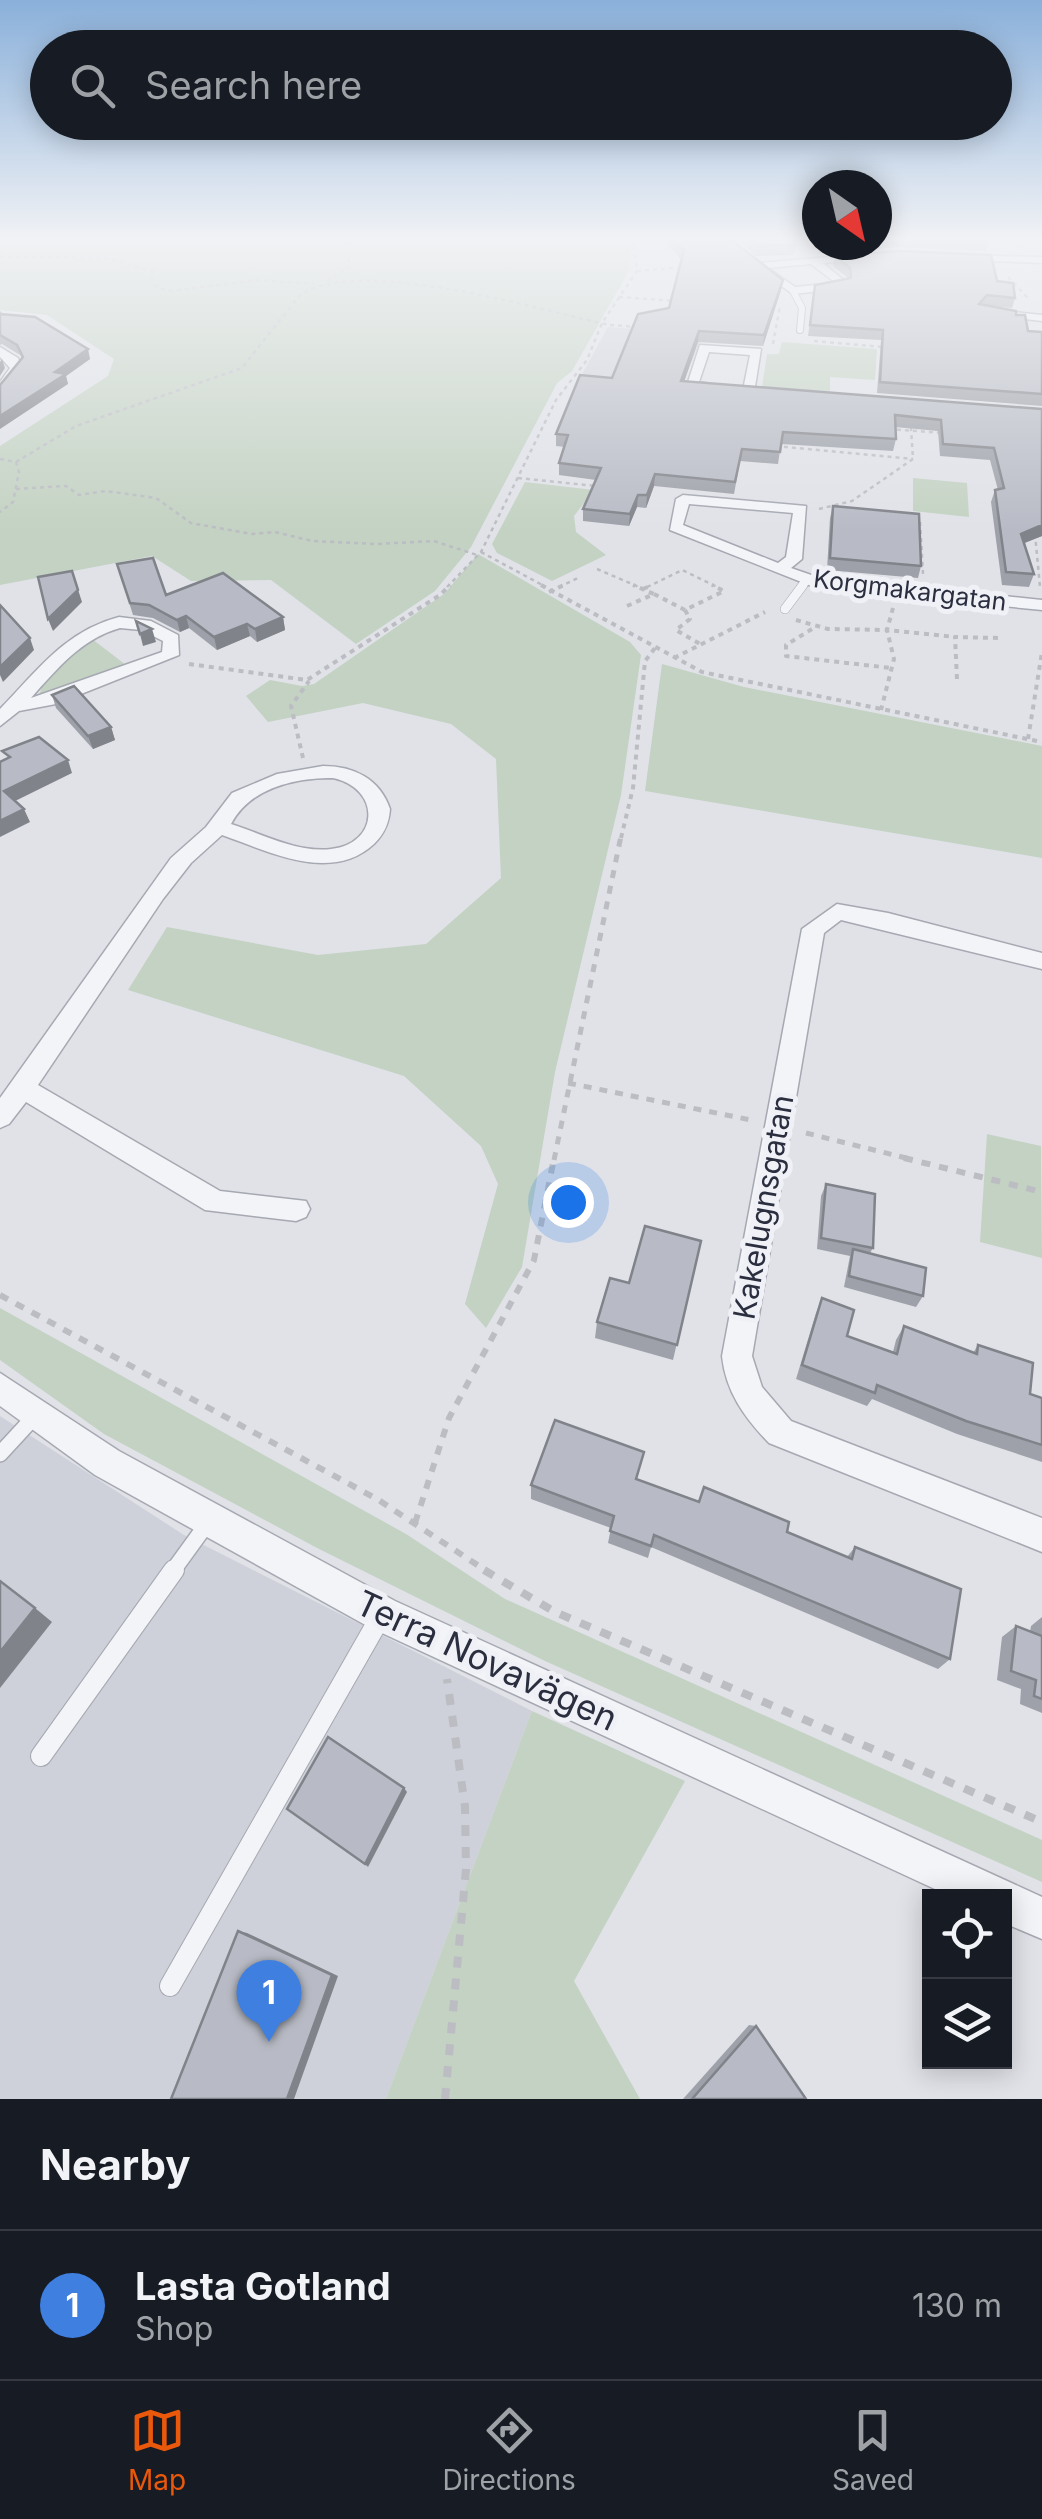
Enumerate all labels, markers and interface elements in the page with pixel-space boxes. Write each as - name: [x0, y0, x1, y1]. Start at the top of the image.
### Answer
- search box: [30, 30, 1012, 140]
- icon: search: [65, 58, 120, 113]
- text: Search here: [145, 62, 362, 108]
- north arrow: [802, 170, 892, 260]
- street label: Korgmakargatan: [812, 563, 1008, 617]
- street label: Kakelugnsgatan: [726, 1092, 800, 1322]
- your location: [543, 1177, 594, 1228]
- street label: Terra Novavägen: [350, 1581, 624, 1739]
- map controls: [922, 1889, 1012, 2069]
- button: locate: [922, 1889, 1012, 1979]
- pin: 1: [236, 1960, 302, 2042]
- button: layers: [922, 1979, 1012, 2069]
- text: Nearby: [40, 2139, 191, 2190]
- text: Lasta Gotland: [135, 2263, 391, 2309]
- text: 1: [66, 2286, 79, 2325]
- text: 130 m: [912, 2286, 1002, 2325]
- text: Shop: [135, 2309, 213, 2348]
- tab: Map: [128, 2403, 186, 2497]
- tab: Directions: [442, 2403, 576, 2497]
- tab: Saved: [832, 2403, 914, 2497]

